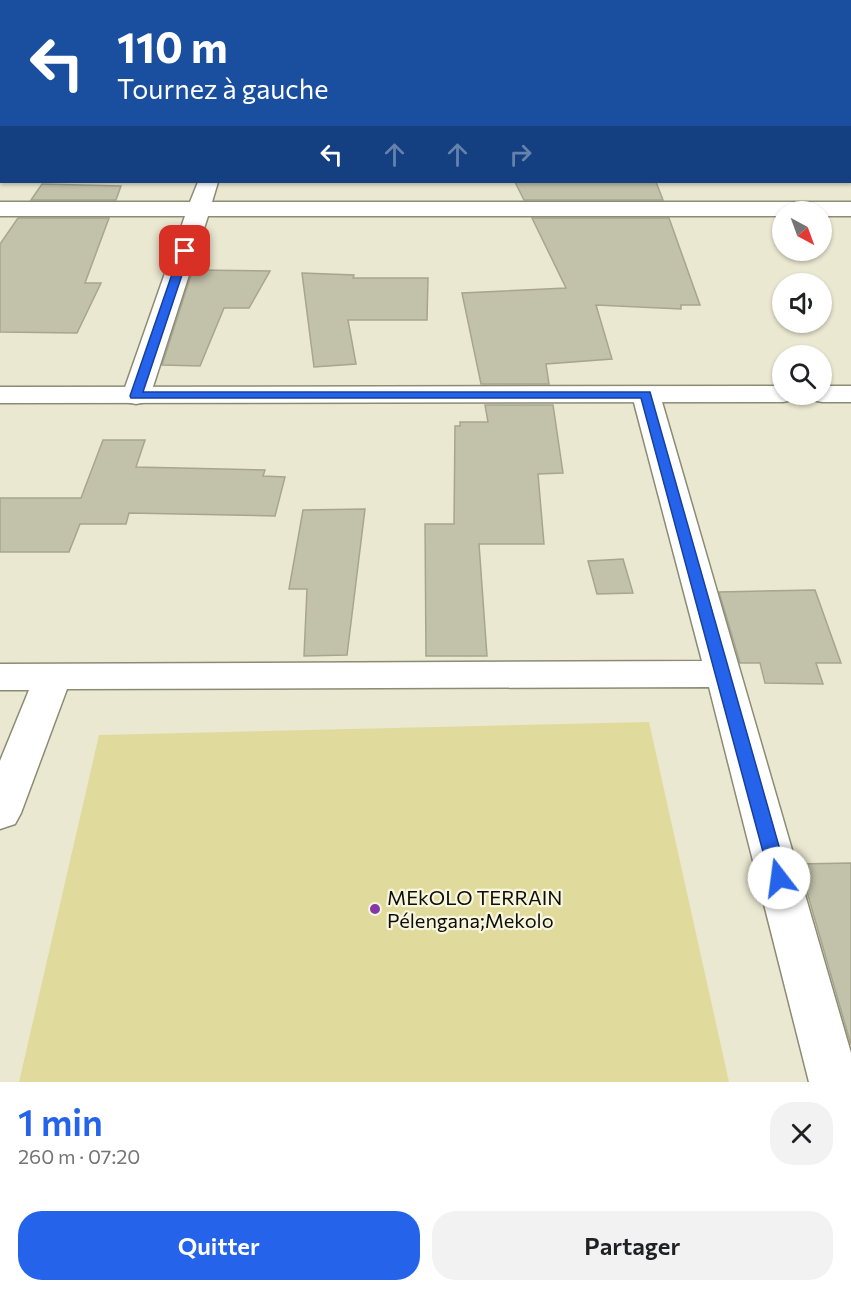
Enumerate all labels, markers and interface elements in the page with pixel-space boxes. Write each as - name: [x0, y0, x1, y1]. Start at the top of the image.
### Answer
- text: 110 m: [117, 20, 228, 72]
- icon: left: [18, 24, 96, 102]
- text: Tournez à gauche: [117, 72, 328, 105]
- icon: left: [315, 138, 348, 171]
- icon: ahead: [378, 138, 411, 171]
- icon: ahead: [441, 138, 474, 171]
- icon: right: [504, 138, 537, 171]
- north arrow: [772, 201, 832, 261]
- map controls: [772, 201, 832, 405]
- pin: [159, 225, 210, 276]
- icon: arrive: [168, 234, 201, 267]
- button: sound: [772, 273, 832, 333]
- button: search: [772, 345, 832, 405]
- position arrow: [747, 846, 811, 910]
- place label: MEkOLO TERRAIN Pélengana;Mekolo: [387, 885, 562, 932]
- marker: MEkOLO TERRAIN Pélengana;Mekolo: [368, 902, 382, 916]
- text: 1 min: [18, 1099, 103, 1143]
- button: close: [770, 1102, 833, 1165]
- text: 260 m · 07:20: [18, 1144, 140, 1168]
- button: Quitter: [18, 1211, 420, 1280]
- button: Partager: [432, 1211, 833, 1280]

